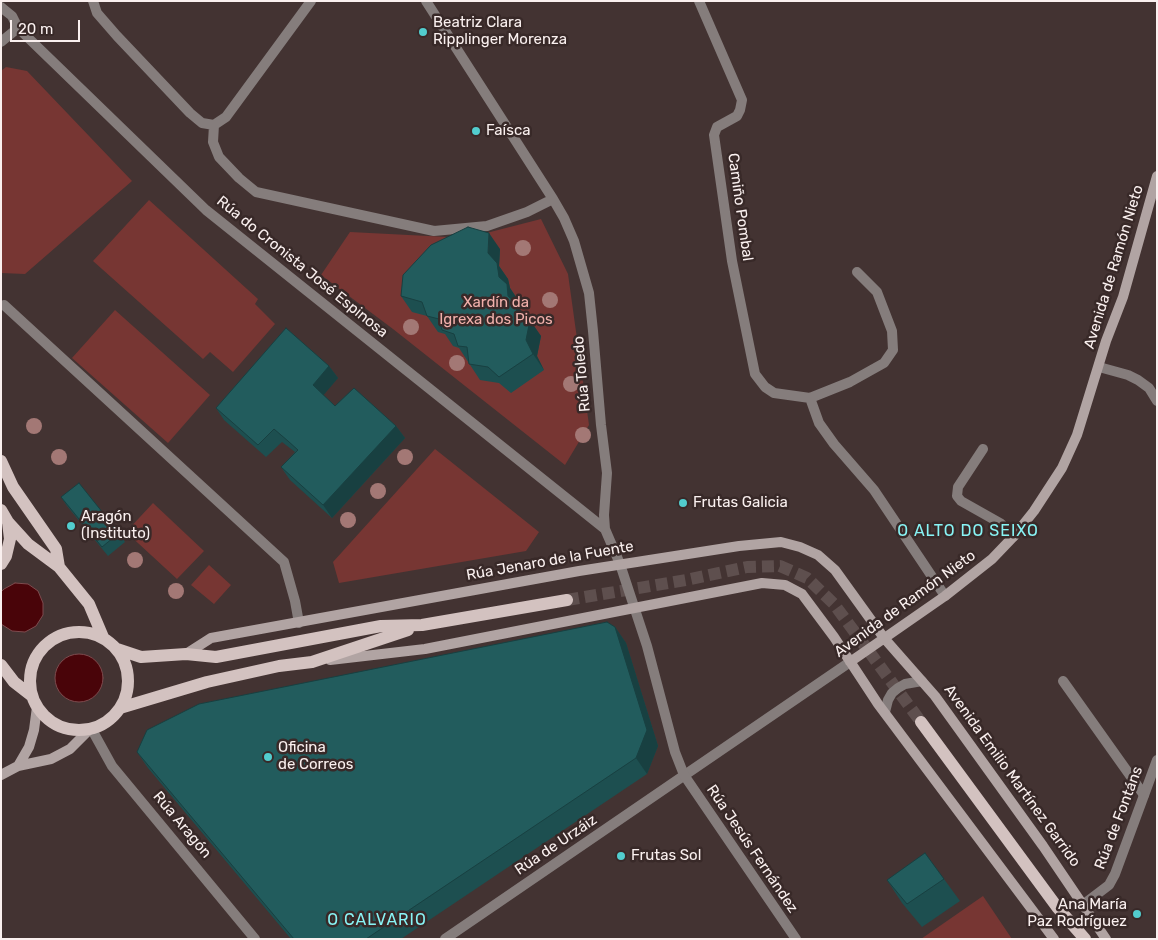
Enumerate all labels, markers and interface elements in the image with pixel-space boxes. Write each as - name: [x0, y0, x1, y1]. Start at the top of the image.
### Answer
- scale bar: [12, 10, 82, 42]
- place label: Beatriz Clara Ripplinger Morenza: [433, 14, 567, 49]
- text: 20 m: [18, 20, 53, 38]
- marker: Beatriz Clara Ripplinger Morenza: [417, 26, 429, 38]
- place label: Faísca: [486, 122, 530, 140]
- marker: Faísca: [470, 125, 482, 137]
- street label: Camiño Pombal: [724, 152, 756, 262]
- street label: Avenida de Ramón Nieto: [1080, 183, 1148, 351]
- street label: Rúa do Cronista José Espinosa: [213, 192, 391, 342]
- park label: Xardín da Igrexa dos Picos: [439, 294, 553, 329]
- street label: Rúa Toledo: [570, 335, 594, 413]
- place label: Frutas Galicia: [693, 494, 788, 512]
- marker: Frutas Galicia: [677, 497, 689, 509]
- place label: Aragón (Instituto): [81, 508, 150, 543]
- marker: Aragón (Instituto): [65, 520, 77, 532]
- district label: O ALTO DO SEIXO: [895, 521, 1041, 541]
- street label: Rúa Jenaro de la Fuente: [465, 537, 635, 585]
- street label: Avenida de Ramón Nieto: [831, 547, 979, 661]
- street label: Avenida Emilio Martínez Garrido: [940, 682, 1084, 870]
- place label: Oficina de Correos: [278, 739, 354, 774]
- marker: Oficina de Correos: [262, 751, 274, 763]
- street label: Rúa de Fontáns: [1091, 764, 1147, 872]
- street label: Rúa Jesús Fernández: [702, 781, 802, 917]
- street label: Rúa Aragón: [149, 788, 215, 862]
- street label: Rúa de Urzáiz: [512, 811, 600, 879]
- place label: Frutas Sol: [631, 847, 701, 865]
- marker: Frutas Sol: [615, 850, 627, 862]
- place label: Ana María Paz Rodríguez: [1027, 896, 1127, 931]
- marker: Ana María Paz Rodríguez: [1131, 908, 1143, 920]
- district label: O CALVARIO: [326, 910, 428, 930]

